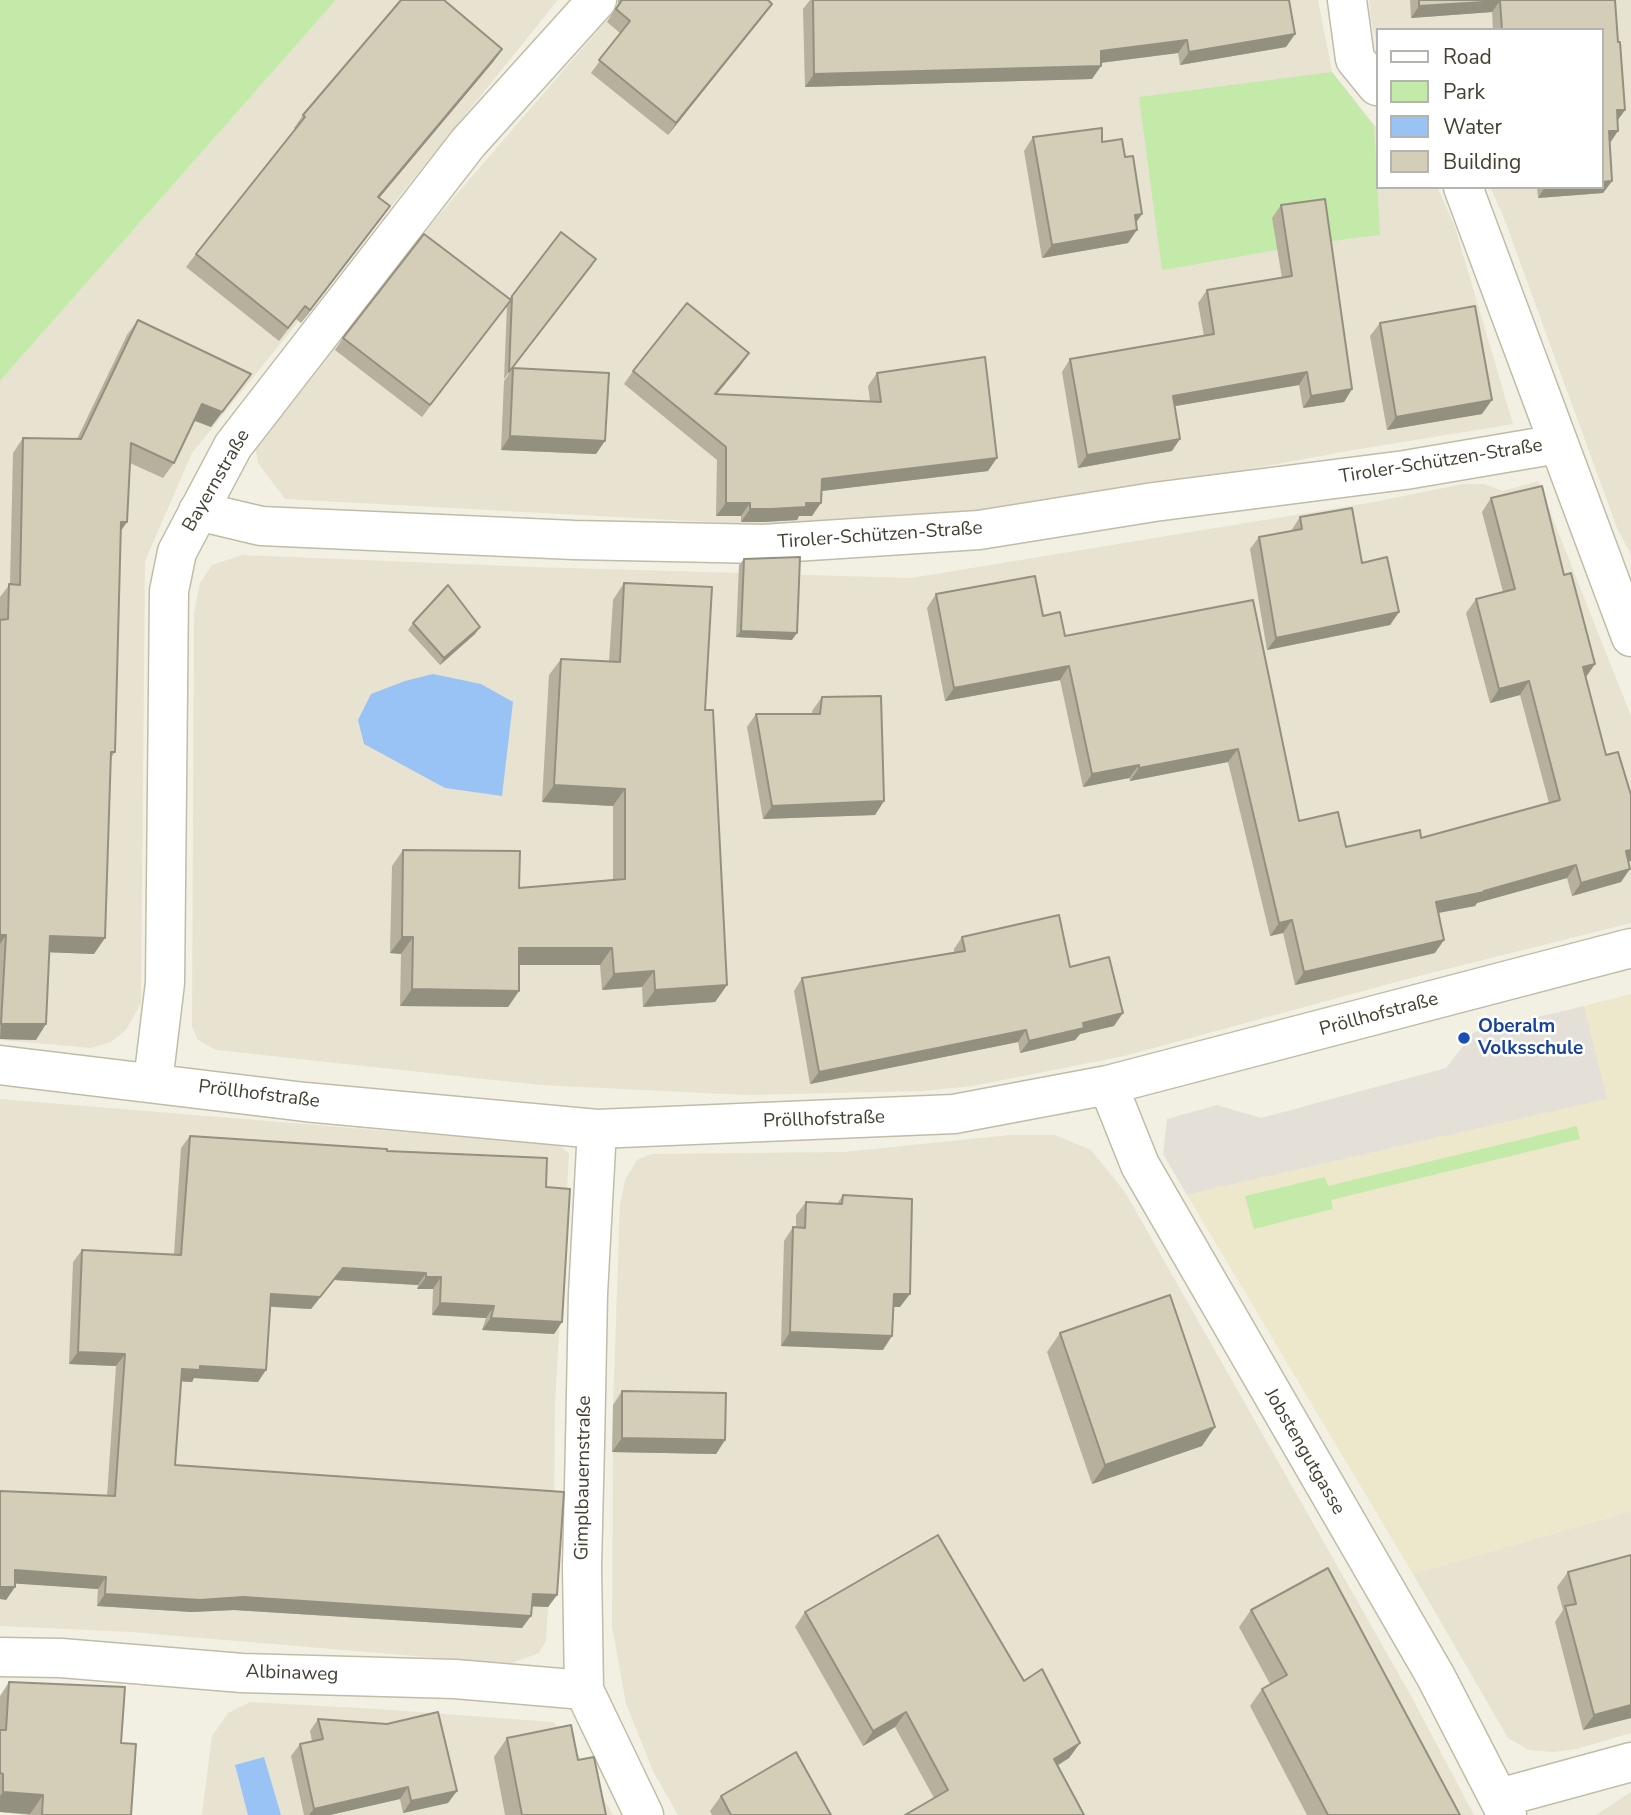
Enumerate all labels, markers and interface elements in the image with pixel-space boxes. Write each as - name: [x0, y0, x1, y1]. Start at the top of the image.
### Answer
- legend: [1376, 28, 1603, 189]
- text: Road: [1443, 43, 1492, 71]
- text: Park: [1443, 78, 1485, 106]
- text: Water: [1443, 113, 1502, 141]
- text: Building: [1443, 148, 1521, 176]
- street label: Bayernstraße: [179, 426, 255, 536]
- street label: Tiroler-Schützen-Straße: [1338, 435, 1544, 489]
- street label: Tiroler-Schützen-Straße: [777, 517, 983, 555]
- street label: Pröllhofstraße: [1317, 988, 1441, 1042]
- place label: Oberalm Volksschule: [1478, 1016, 1583, 1060]
- marker: Oberalm Volksschule: [1456, 1030, 1472, 1046]
- street label: Pröllhofstraße: [197, 1076, 321, 1114]
- street label: Pröllhofstraße: [763, 1106, 885, 1134]
- street label: Jobstengutgasse: [1259, 1385, 1349, 1519]
- street label: Gimplbauernstraße: [571, 1395, 597, 1561]
- street label: Albinaweg: [245, 1661, 339, 1687]

